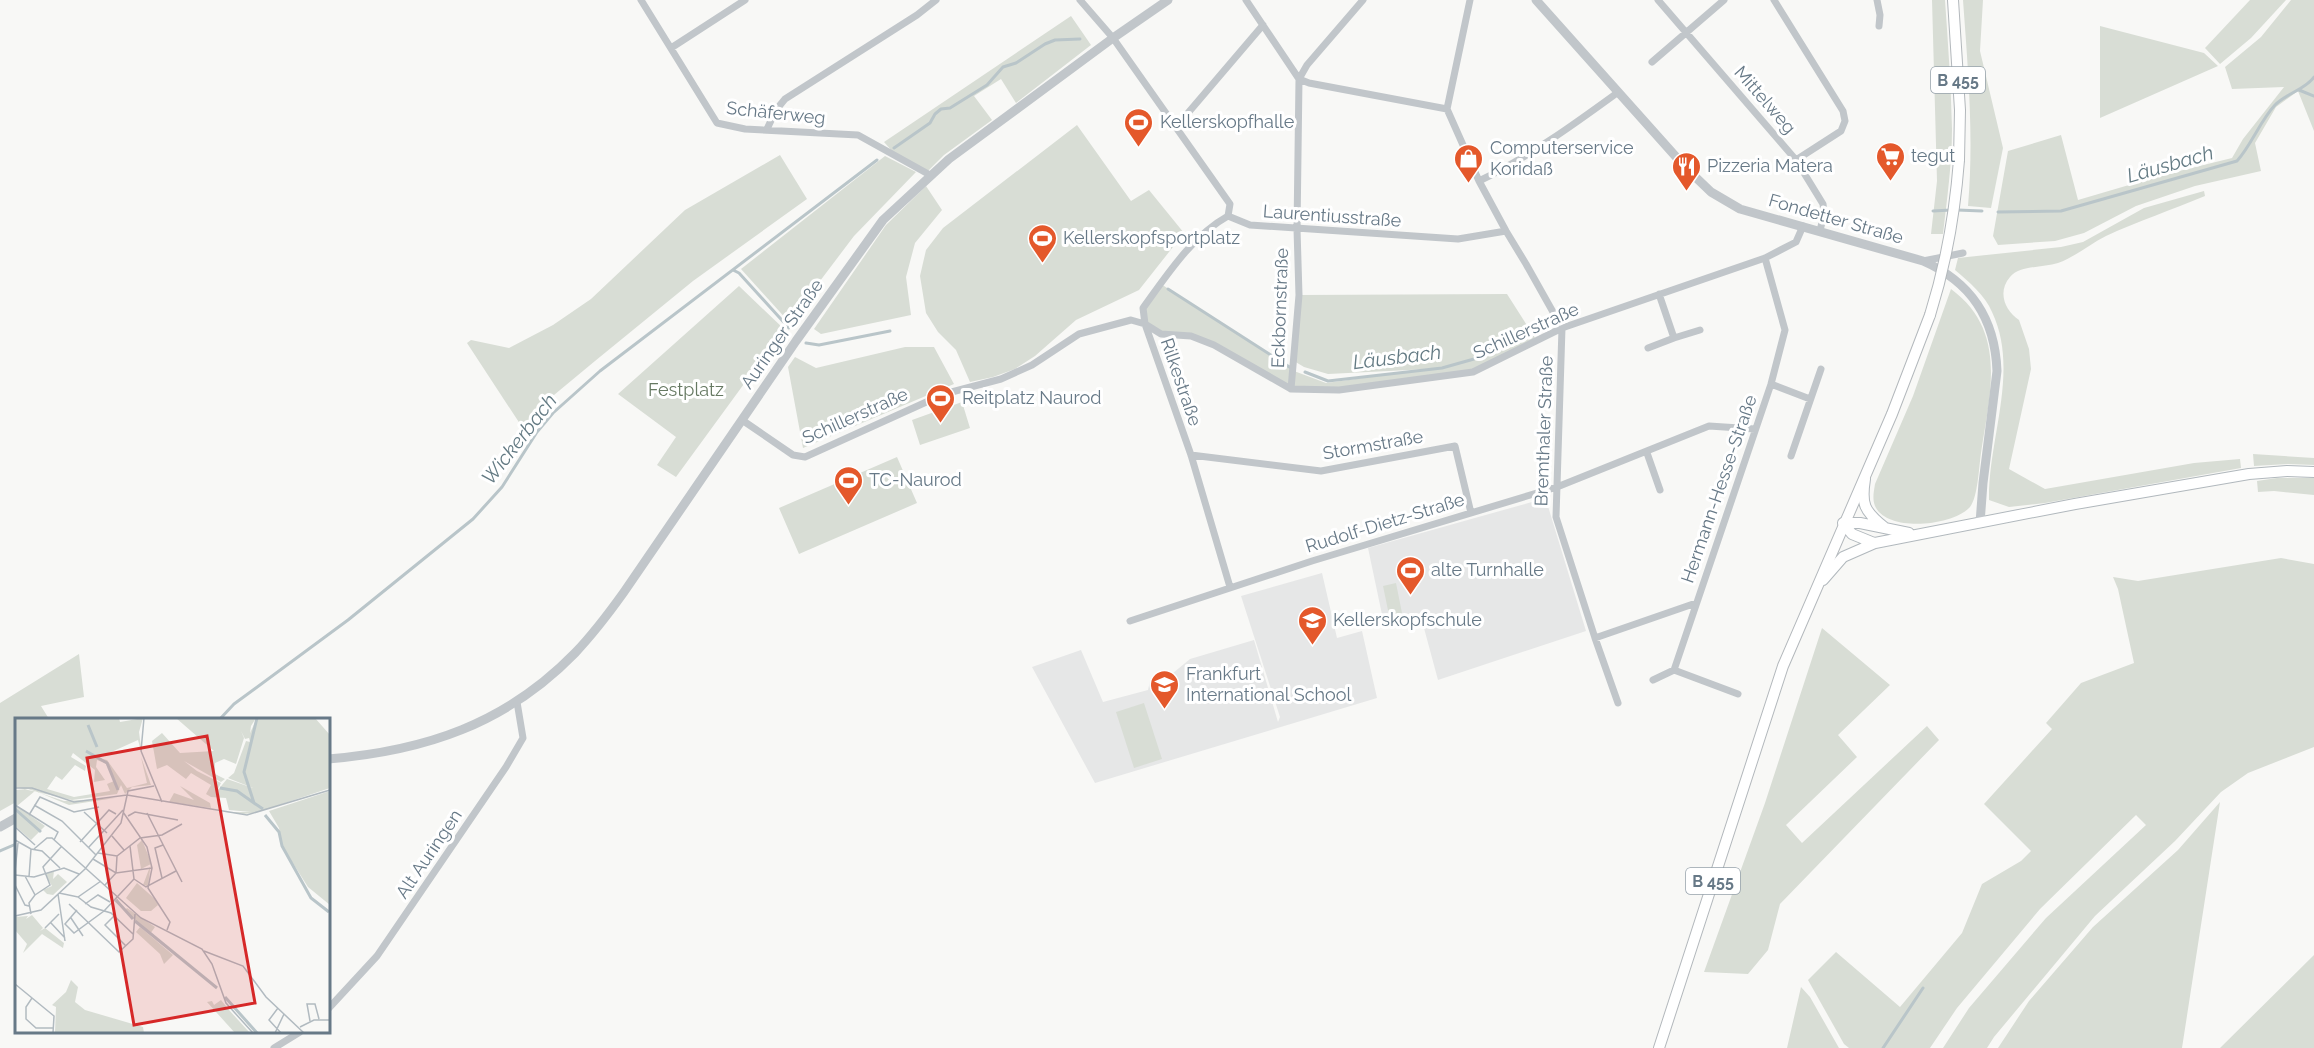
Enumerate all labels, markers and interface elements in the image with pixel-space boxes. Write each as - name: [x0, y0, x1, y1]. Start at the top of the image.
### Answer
- street label: Mittelweg: [1730, 62, 1800, 138]
- road number: B 455: [1931, 67, 1985, 93]
- street label: Schäferweg: [725, 97, 827, 128]
- sports icon: Kellerskopfhalle: [1123, 106, 1155, 148]
- place label: Kellerskopfhalle: [1160, 111, 1295, 132]
- place label: Computerservice Koridaß: [1490, 137, 1634, 179]
- supermarket icon: tegut: [1874, 140, 1906, 182]
- water label: Läusbach: [2124, 140, 2216, 188]
- shop icon: Computerservice Koridaß: [1453, 142, 1485, 184]
- place label: tegut: [1911, 145, 1955, 166]
- restaurant icon: Pizzeria Matera: [1670, 150, 1702, 192]
- place label: Pizzeria Matera: [1707, 155, 1833, 176]
- street label: Fondetter Straße: [1766, 189, 1906, 248]
- street label: Laurentiusstraße: [1262, 200, 1402, 231]
- sports icon: Kellerskopfsportplatz: [1026, 222, 1058, 264]
- place label: Kellerskopfsportplatz: [1063, 227, 1240, 248]
- street label: Eckbornstraße: [1267, 247, 1292, 368]
- street label: Auringer Straße: [736, 275, 827, 393]
- street label: Schillerstraße: [1470, 298, 1582, 363]
- street label: Rilkestraße: [1157, 335, 1206, 429]
- water label: Läusbach: [1351, 340, 1443, 374]
- street label: Bremthaler Straße: [1530, 355, 1557, 507]
- park label: Festplatz: [648, 379, 724, 400]
- sports icon: Reitplatz Naurod: [925, 382, 957, 424]
- street label: Schillerstraße: [799, 383, 911, 448]
- place label: Reitplatz Naurod: [962, 387, 1101, 408]
- water label: Wickerbach: [476, 389, 562, 489]
- street label: Hermann-Hesse-Straße: [1676, 392, 1761, 586]
- street label: Stormstraße: [1321, 425, 1425, 464]
- sports icon: TC-Naurod: [832, 464, 864, 506]
- place label: TC-Naurod: [869, 469, 962, 490]
- street label: Rudolf-Dietz-Straße: [1303, 488, 1467, 557]
- sports icon: alte Turnhalle: [1394, 554, 1426, 596]
- place label: alte Turnhalle: [1431, 559, 1544, 580]
- school or university icon: Kellerskopfschule: [1296, 604, 1328, 646]
- place label: Kellerskopfschule: [1333, 609, 1482, 630]
- place label: Frankfurt International School: [1186, 663, 1351, 705]
- school or university icon: Frankfurt International School: [1149, 668, 1181, 710]
- inset map: [15, 718, 330, 1033]
- street label: Alt Auringen: [391, 805, 466, 902]
- road number: B 455: [1686, 868, 1740, 894]

